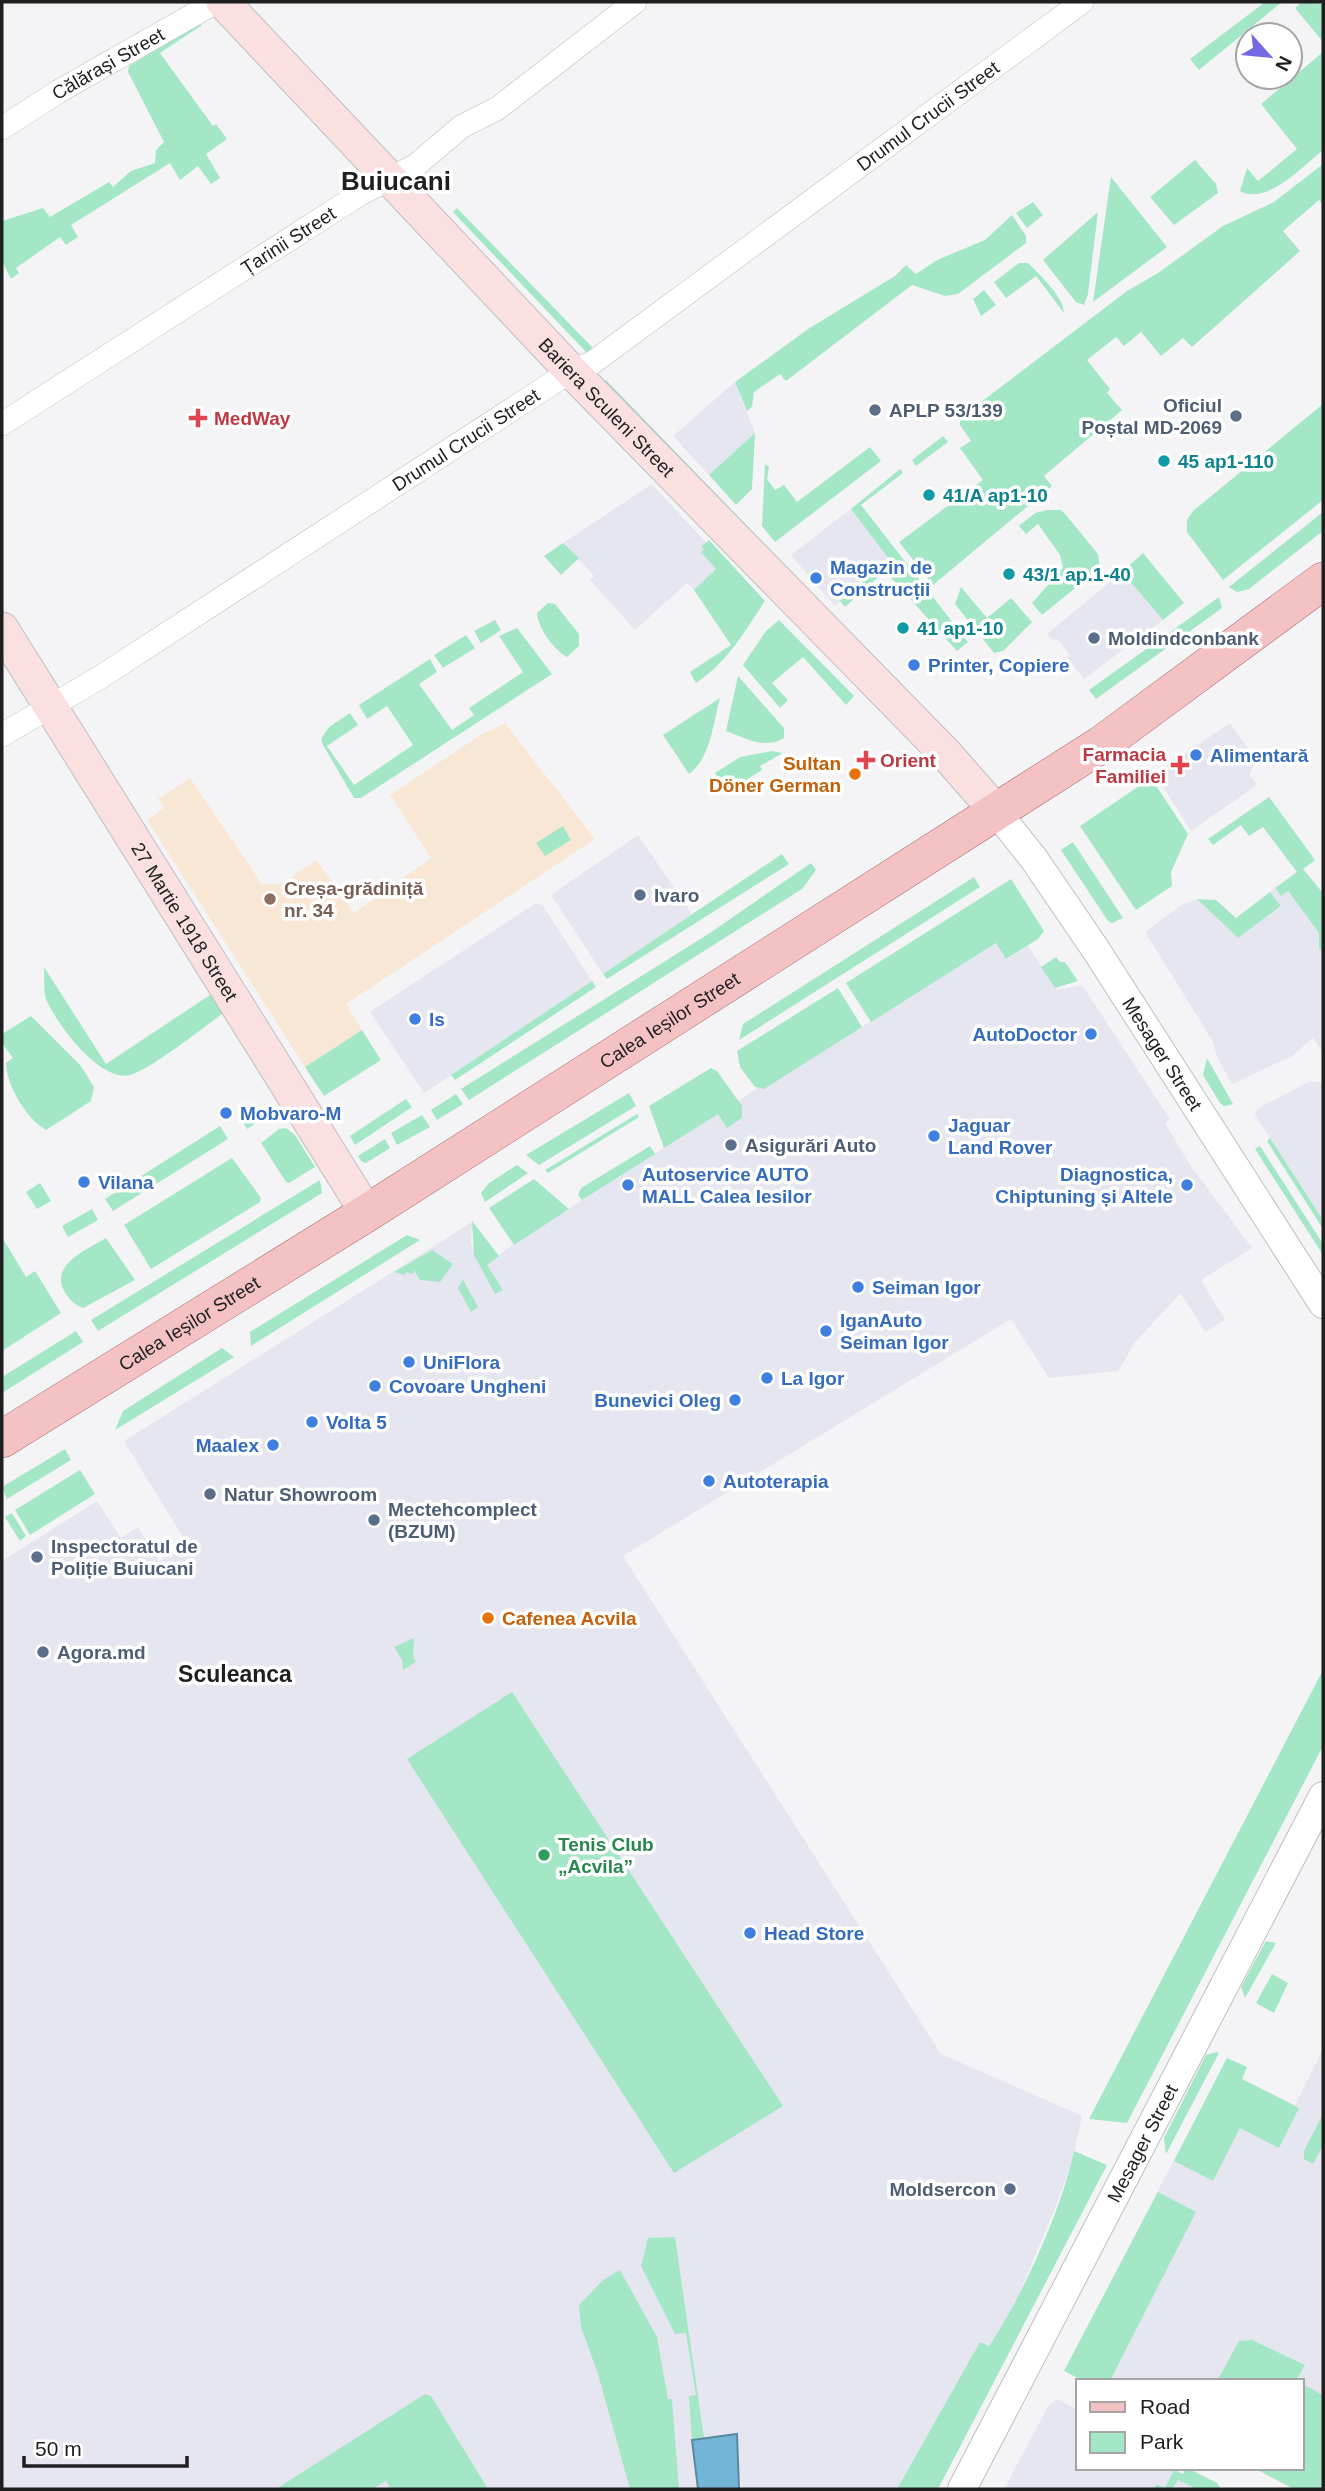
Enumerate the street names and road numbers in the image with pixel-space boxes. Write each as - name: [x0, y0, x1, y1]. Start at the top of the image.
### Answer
- street label: Călărași Street: [48, 23, 168, 104]
- street label: Drumul Crucii Street: [853, 56, 1003, 175]
- street label: Țarinii Street: [237, 202, 340, 278]
- street label: Bariera Sculeni Street: [535, 333, 679, 481]
- street label: Drumul Crucii Street: [388, 384, 544, 495]
- street label: 27 Martie 1918 Street: [127, 838, 243, 1005]
- street label: Calea Ieșilor Street: [596, 967, 744, 1072]
- street label: Mesager Street: [1119, 993, 1207, 1115]
- street label: Calea Ieșilor Street: [115, 1271, 264, 1375]
- street label: Mesager Street: [1103, 2080, 1182, 2206]

